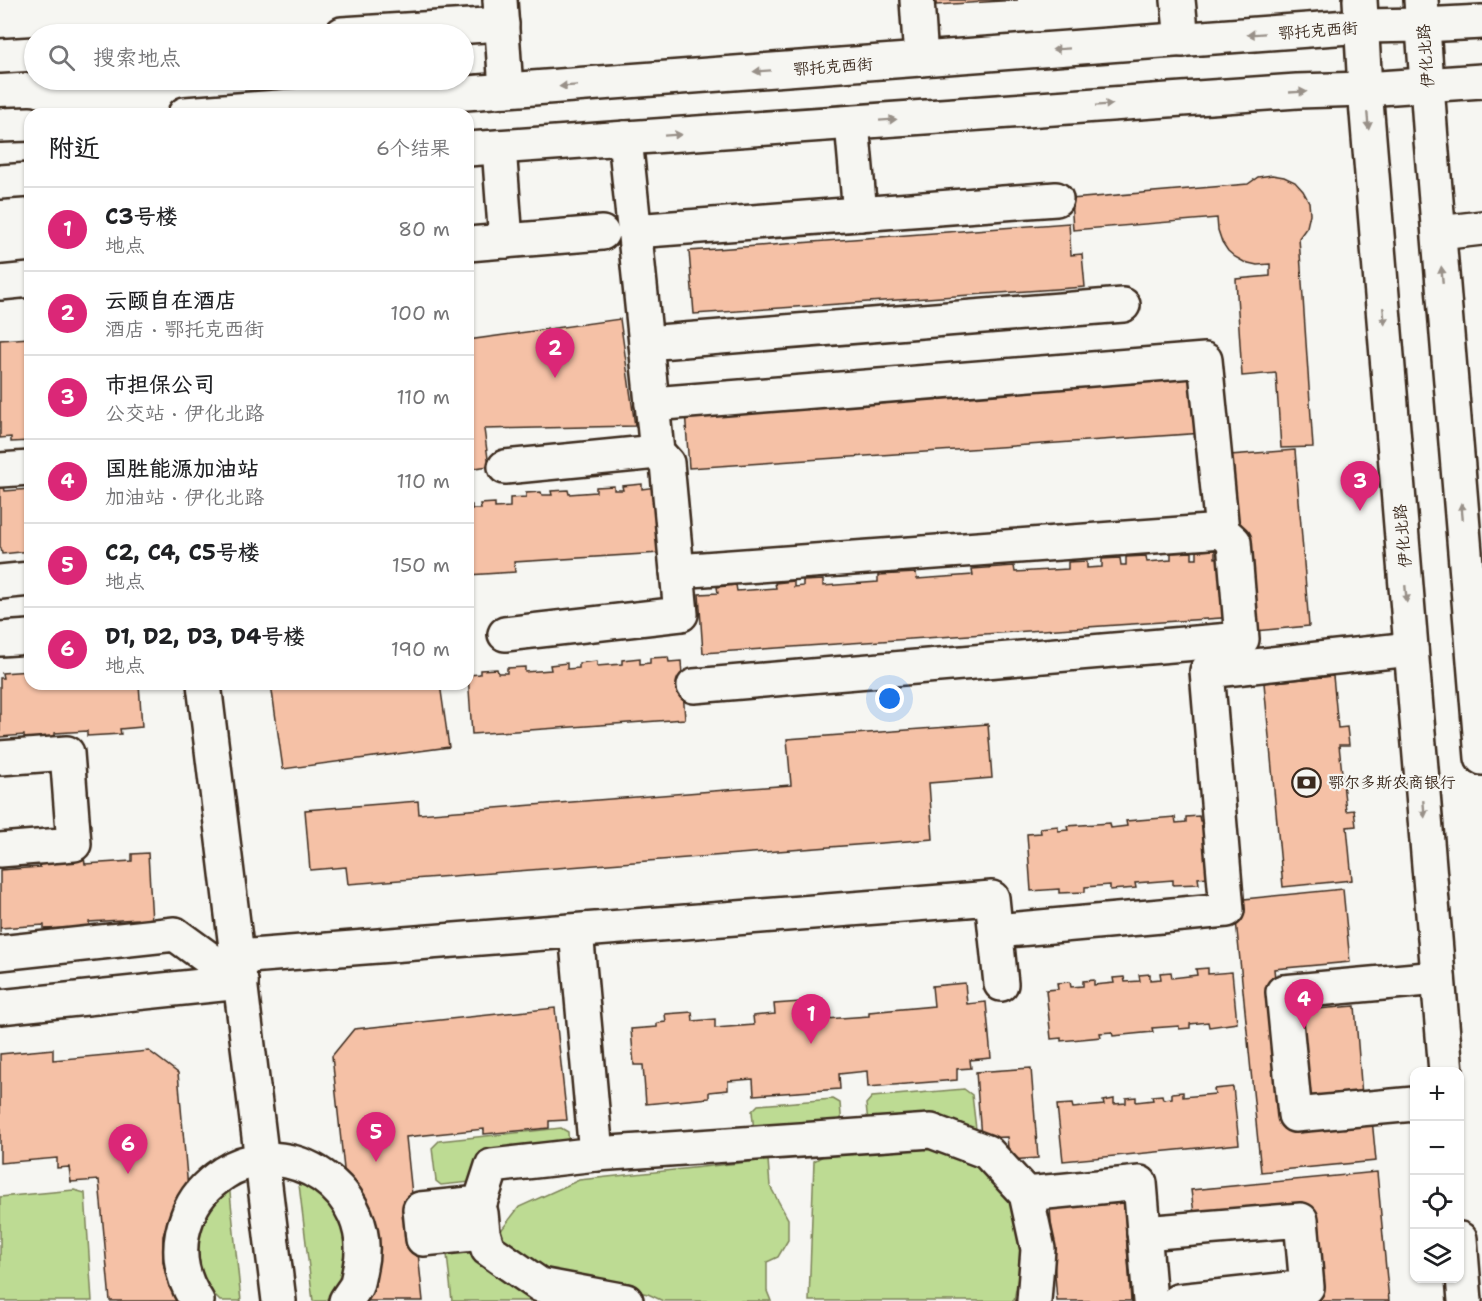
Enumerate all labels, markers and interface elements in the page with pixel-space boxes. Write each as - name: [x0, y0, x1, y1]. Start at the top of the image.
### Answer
- street label: 鄂托克西街: [1277, 17, 1359, 44]
- street label: 伊化北路: [1413, 23, 1438, 89]
- search box: [24, 24, 474, 90]
- one-way arrow: [1246, 30, 1265, 39]
- icon: search: [45, 41, 78, 74]
- text: 搜索地点: [93, 43, 181, 72]
- one-way arrow: [1052, 44, 1071, 54]
- street label: 鄂托克西街: [792, 53, 874, 80]
- one-way arrow: [753, 66, 772, 76]
- one-way arrow: [558, 81, 577, 91]
- one-way arrow: [1289, 87, 1308, 96]
- one-way arrow: [1094, 100, 1113, 110]
- one-way arrow: [1363, 112, 1373, 131]
- one-way arrow: [879, 115, 898, 125]
- text: 附近: [48, 130, 100, 165]
- one-way arrow: [664, 130, 683, 140]
- text: 6个结果: [376, 135, 450, 161]
- text: C3号楼: [105, 202, 178, 231]
- text: 1: [63, 216, 72, 242]
- text: 80 m: [398, 216, 450, 242]
- text: 地点: [105, 232, 145, 258]
- one-way arrow: [1437, 265, 1447, 284]
- text: 云颐自在酒店: [105, 286, 237, 315]
- text: 2: [61, 300, 75, 326]
- text: 100 m: [390, 300, 450, 326]
- one-way arrow: [1379, 306, 1389, 325]
- text: 酒店 · 鄂托克西街: [105, 316, 264, 342]
- pin: 2: [536, 328, 574, 378]
- text: 市担保公司: [105, 370, 215, 399]
- text: 3: [61, 384, 75, 410]
- text: 110 m: [396, 384, 450, 410]
- text: 公交站 · 伊化北路: [105, 400, 264, 426]
- text: 国胜能源加油站: [105, 454, 259, 483]
- pin: 3: [1340, 462, 1380, 511]
- text: 4: [61, 468, 75, 494]
- text: 110 m: [396, 468, 450, 494]
- text: 加油站 · 伊化北路: [105, 484, 264, 510]
- one-way arrow: [1457, 501, 1466, 520]
- street label: 伊化北路: [1389, 503, 1416, 569]
- text: C2, C4, C5号楼: [105, 538, 260, 567]
- text: 5: [61, 552, 74, 578]
- text: 150 m: [392, 552, 450, 578]
- text: 地点: [105, 568, 145, 594]
- one-way arrow: [1402, 584, 1411, 603]
- text: D1, D2, D3, D4号楼: [105, 622, 305, 651]
- text: 6: [61, 636, 75, 662]
- text: 190 m: [391, 636, 450, 662]
- text: 地点: [105, 652, 145, 678]
- your location: [875, 684, 904, 713]
- bank icon: 鄂尔多斯农商银行: [1291, 766, 1323, 798]
- place label: 鄂尔多斯农商银行: [1328, 772, 1456, 793]
- one-way arrow: [1419, 799, 1429, 818]
- pin: 4: [1284, 980, 1324, 1029]
- pin: 1: [792, 994, 830, 1044]
- map controls: [1410, 1067, 1464, 1283]
- button: +: [1410, 1067, 1464, 1121]
- pin: 5: [356, 1112, 395, 1162]
- button: −: [1410, 1121, 1464, 1175]
- pin: 6: [108, 1124, 148, 1174]
- button: locate: [1410, 1175, 1464, 1229]
- button: layers: [1410, 1229, 1464, 1283]

